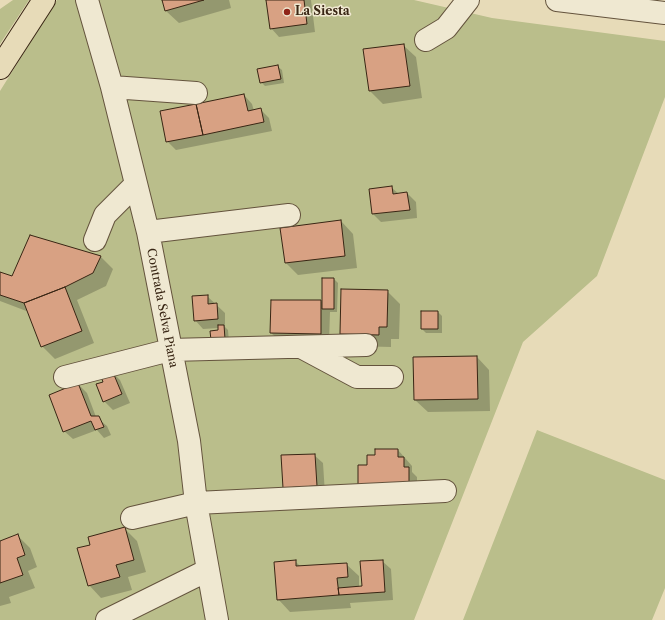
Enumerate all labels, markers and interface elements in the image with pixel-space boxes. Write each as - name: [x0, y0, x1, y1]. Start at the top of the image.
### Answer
- place label: La Siesta: [295, 5, 350, 19]
- marker: La Siesta: [282, 7, 292, 17]
- street label: Contrada Selva Piana: [143, 247, 181, 369]

